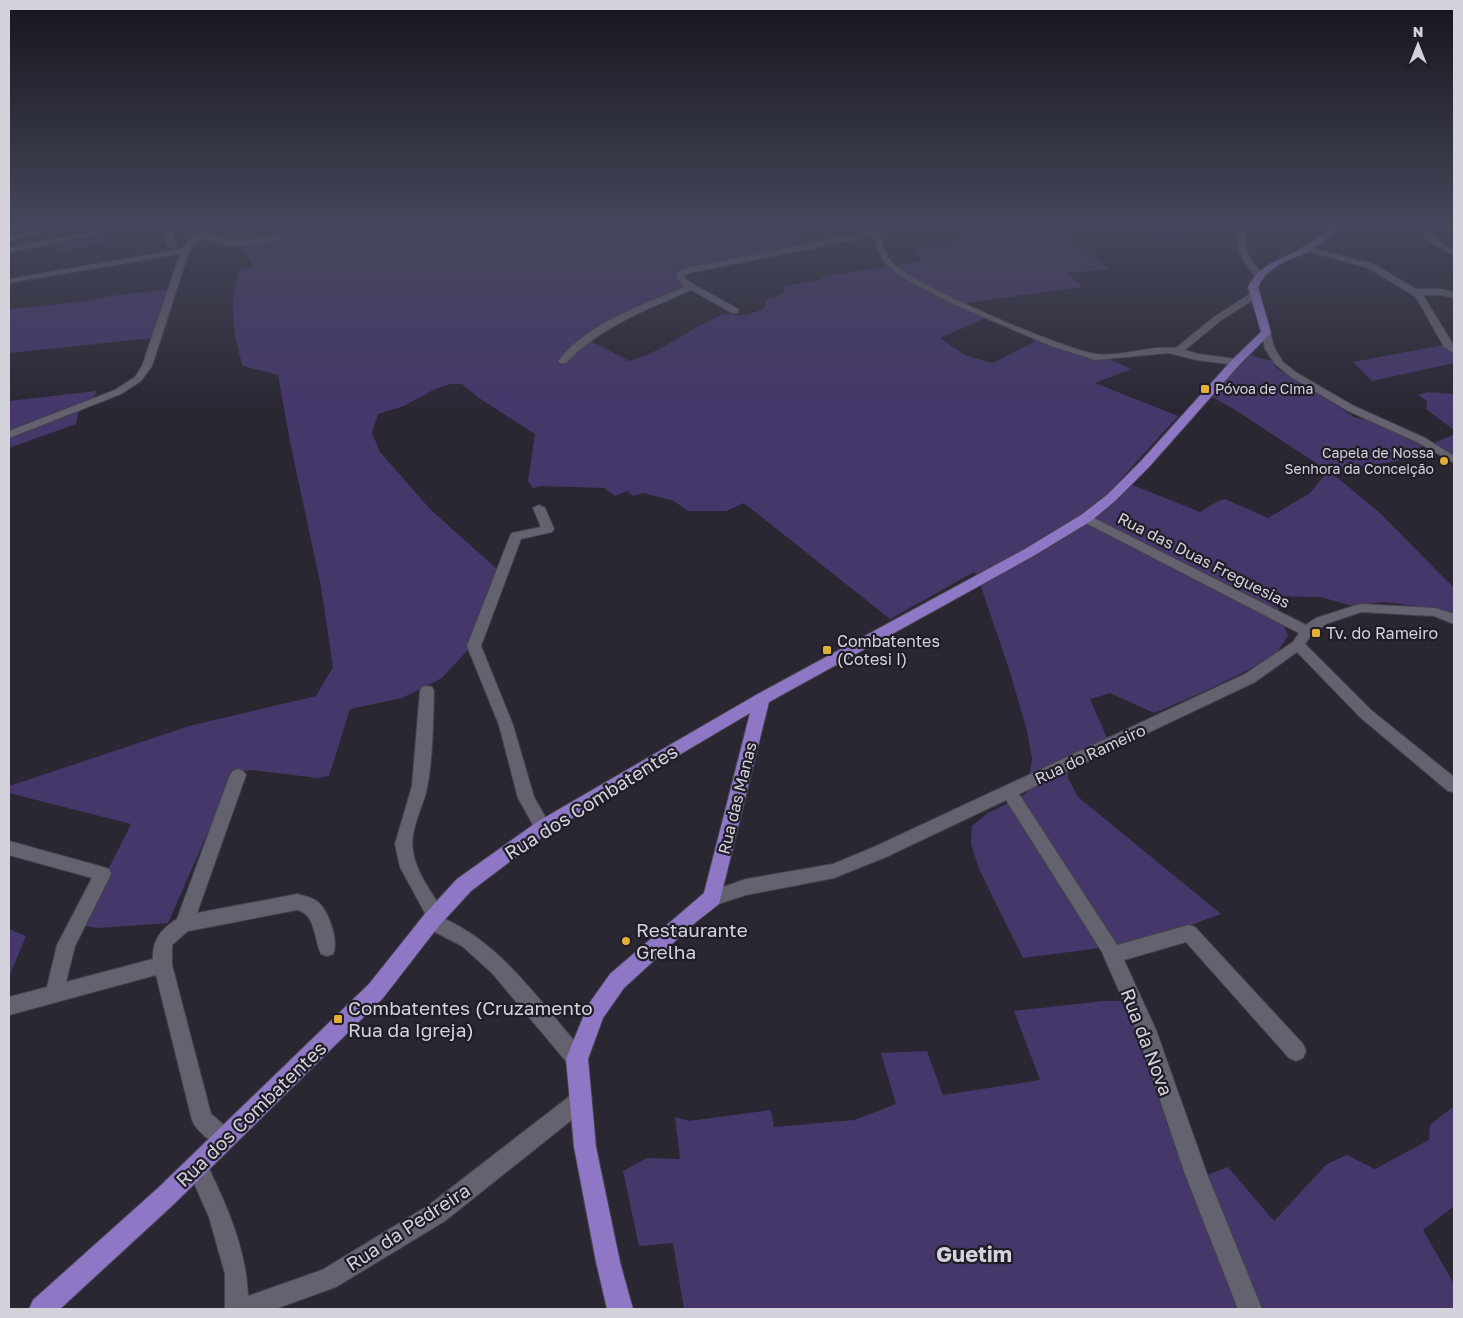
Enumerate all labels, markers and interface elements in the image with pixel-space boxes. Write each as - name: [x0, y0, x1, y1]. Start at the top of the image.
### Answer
- north arrow: [1393, 20, 1443, 70]
- text: N: [1413, 23, 1423, 40]
- place label: Póvoa de Cima: [1215, 380, 1313, 397]
- marker: Póvoa de Cima: [1199, 383, 1211, 395]
- place label: Capela de Nossa Senhora da Conceição: [1285, 444, 1434, 477]
- marker: Capela de Nossa Senhora da Conceição: [1438, 455, 1450, 467]
- street label: Rua das Duas Freguesias: [1114, 508, 1294, 612]
- place label: Tv. do Rameiro: [1326, 623, 1438, 643]
- marker: Tv. do Rameiro: [1310, 627, 1322, 639]
- place label: Combatentes (Cotesi I): [837, 631, 940, 669]
- marker: Combatentes (Cotesi I): [821, 644, 833, 656]
- street label: Rua do Rameiro: [1031, 720, 1149, 788]
- street label: Rua dos Combatentes: [500, 739, 681, 864]
- street label: Rua das Manas: [713, 740, 761, 856]
- place label: Restaurante Grelha: [636, 918, 748, 963]
- marker: Restaurante Grelha: [620, 935, 632, 947]
- street label: Rua da Nova: [1116, 985, 1178, 1099]
- place label: Combatentes (Cruzamento Rua da Igreja): [348, 996, 593, 1041]
- marker: Combatentes (Cruzamento Rua da Igreja): [332, 1013, 344, 1025]
- street label: Rua dos Combatentes: [171, 1036, 330, 1191]
- street label: Rua da Pedreira: [342, 1178, 474, 1275]
- district label: Guetim: [936, 1240, 1012, 1267]

